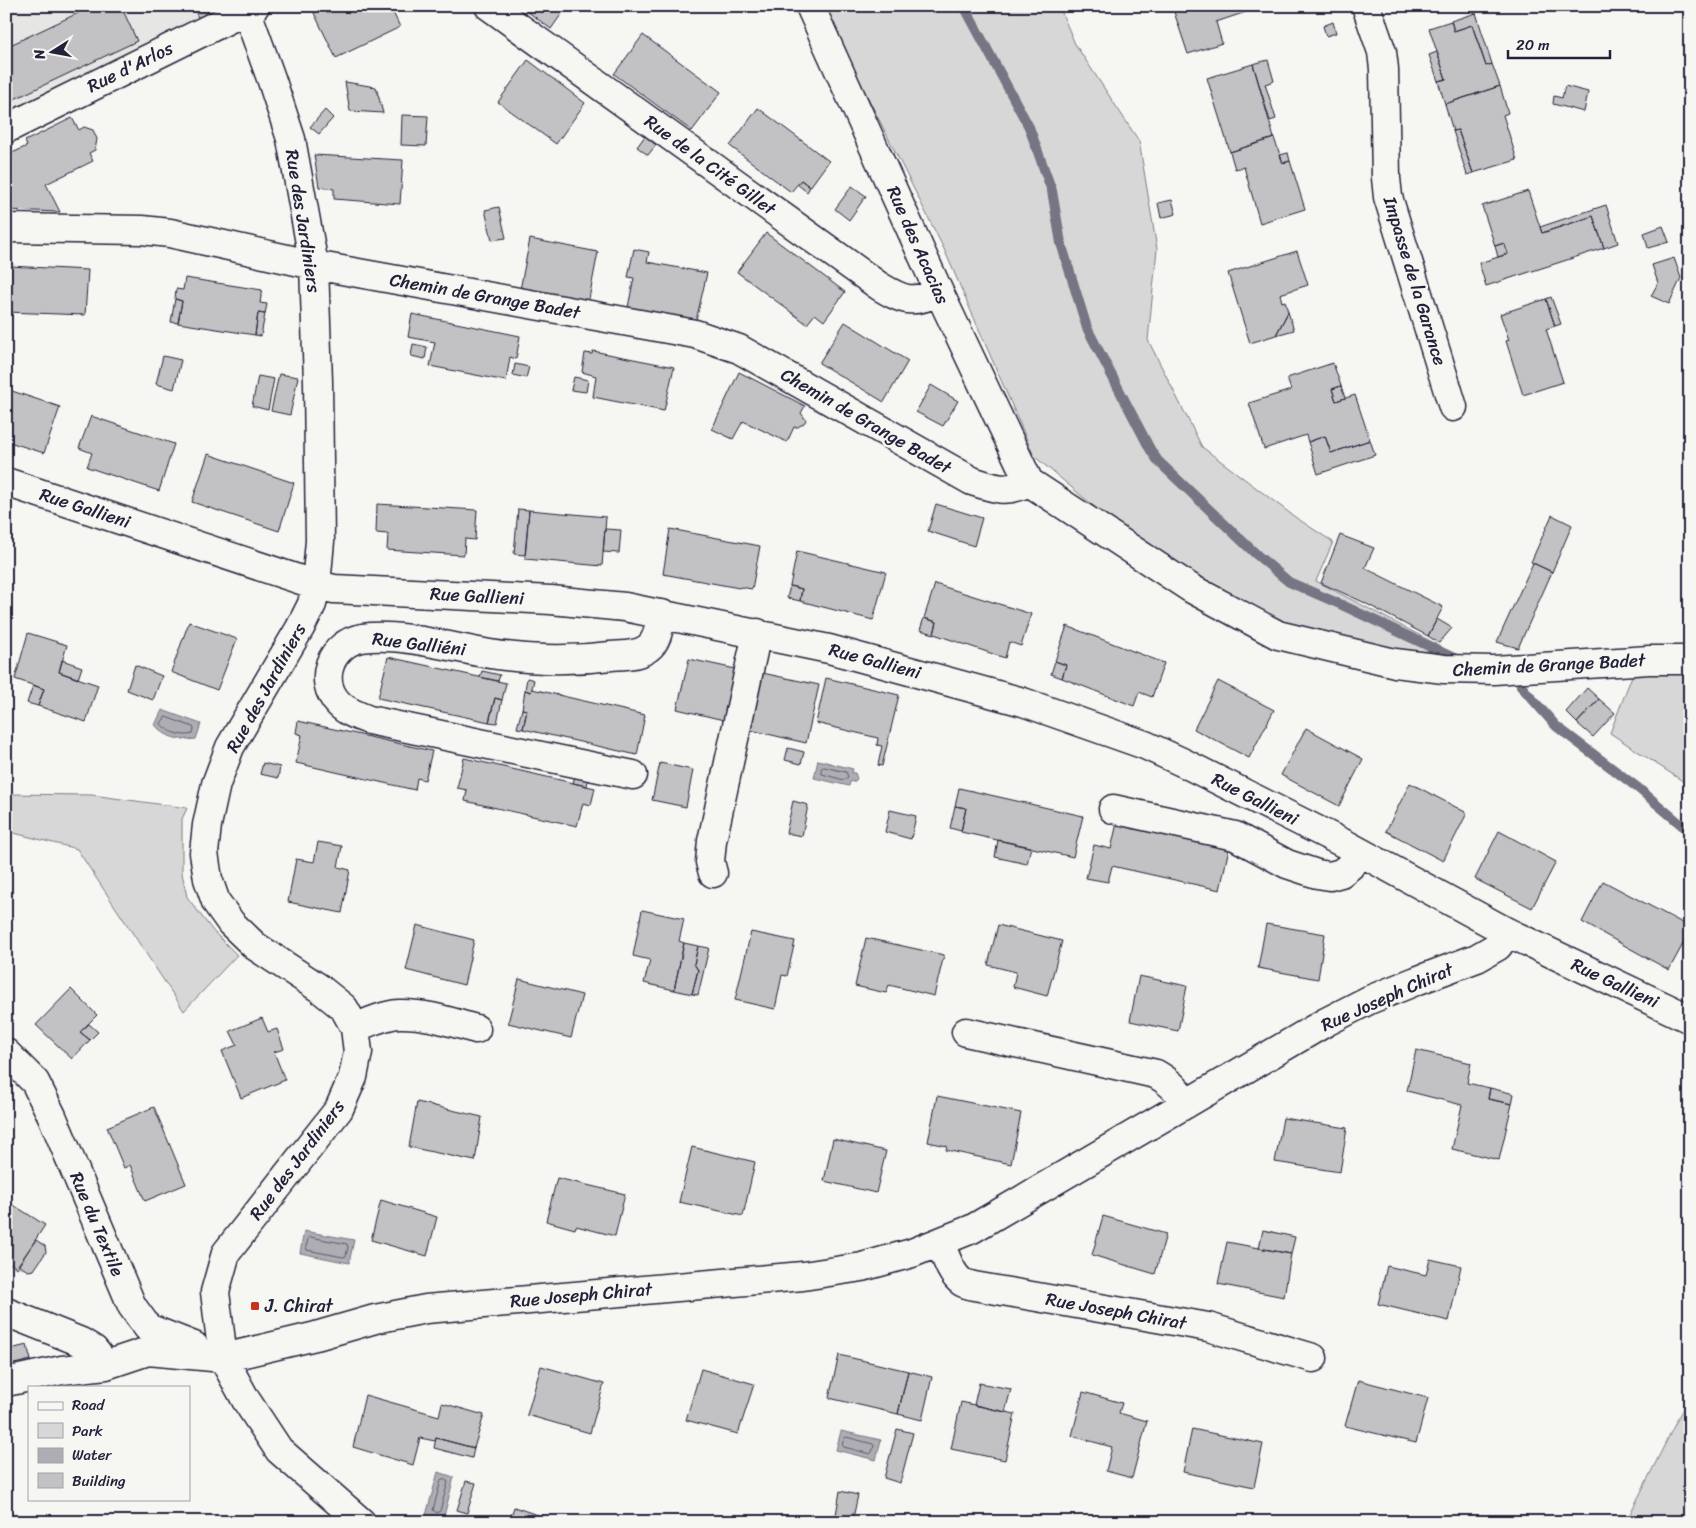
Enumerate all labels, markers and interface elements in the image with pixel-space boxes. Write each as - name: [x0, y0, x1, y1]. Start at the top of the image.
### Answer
- north arrow: [28, 28, 78, 78]
- scale bar: [1508, 28, 1611, 60]
- street label: Rue d'Arlos: [81, 32, 179, 102]
- text: 20 m: [1516, 32, 1550, 58]
- text: N: [26, 47, 53, 63]
- street label: Rue de la Cité Gillet: [637, 106, 783, 224]
- street label: Rue des Jardiniers: [276, 147, 330, 296]
- street label: Rue des Acacias: [878, 181, 959, 310]
- street label: Impasse de la Garance: [1374, 192, 1456, 370]
- street label: Chemin de Grange Badet: [387, 264, 583, 329]
- street label: Chemin de Grange Badet: [775, 359, 958, 483]
- street label: Rue Gallieni: [35, 478, 136, 538]
- street label: Rue Gallieni: [429, 578, 526, 614]
- street label: Rue des Jardiniers: [217, 616, 315, 759]
- street label: Rue Galliéni: [370, 622, 469, 666]
- street label: Rue Gallieni: [825, 633, 926, 689]
- street label: Chemin de Grange Badet: [1452, 644, 1647, 686]
- street label: Rue Gallieni: [1206, 763, 1305, 835]
- street label: Rue Gallieni: [1566, 949, 1665, 1018]
- street label: Rue Joseph Chirat: [1315, 953, 1459, 1041]
- street label: Rue des Jardiniers: [241, 1092, 354, 1227]
- street label: Rue du Textile: [61, 1167, 134, 1282]
- street label: Rue Joseph Chirat: [509, 1273, 654, 1317]
- street label: Rue Joseph Chirat: [1043, 1283, 1190, 1339]
- place label: J. Chirat: [264, 1290, 334, 1322]
- marker: J. Chirat: [249, 1300, 261, 1312]
- legend: [28, 1386, 190, 1500]
- text: Road: [72, 1392, 105, 1418]
- text: Park: [72, 1418, 103, 1444]
- text: Water: [72, 1442, 112, 1468]
- text: Building: [72, 1468, 126, 1494]

